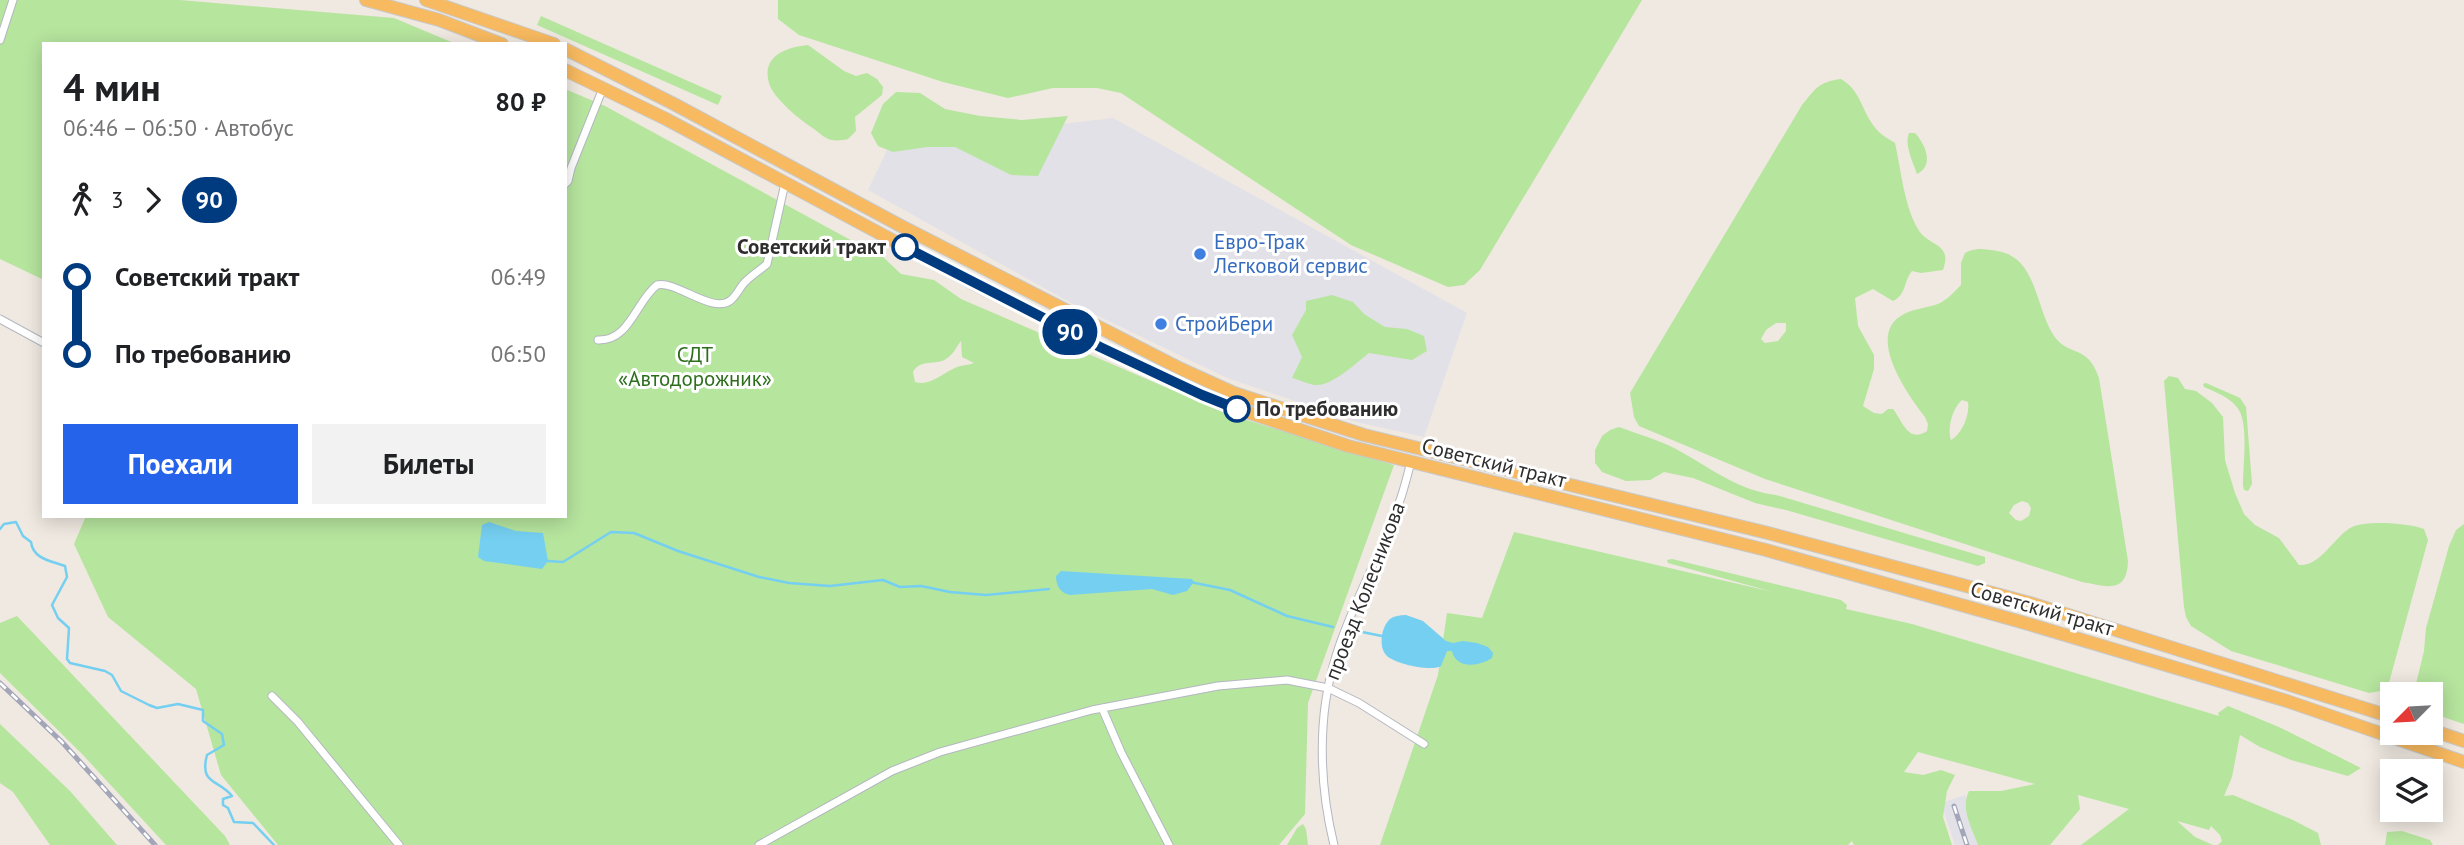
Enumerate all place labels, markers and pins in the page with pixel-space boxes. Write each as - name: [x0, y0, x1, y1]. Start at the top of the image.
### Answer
- place label: Евро-Трак Легковой сервис: [1213, 228, 1368, 279]
- place label: Советский тракт: [737, 233, 886, 260]
- marker: Советский тракт: [892, 234, 918, 260]
- marker: Евро-Трак Легковой сервис: [1192, 246, 1208, 262]
- place label: СтройБери: [1175, 310, 1273, 337]
- marker: СтройБери: [1153, 316, 1169, 332]
- place label: По требованию: [1256, 395, 1398, 422]
- marker: По требованию: [1224, 396, 1250, 422]

